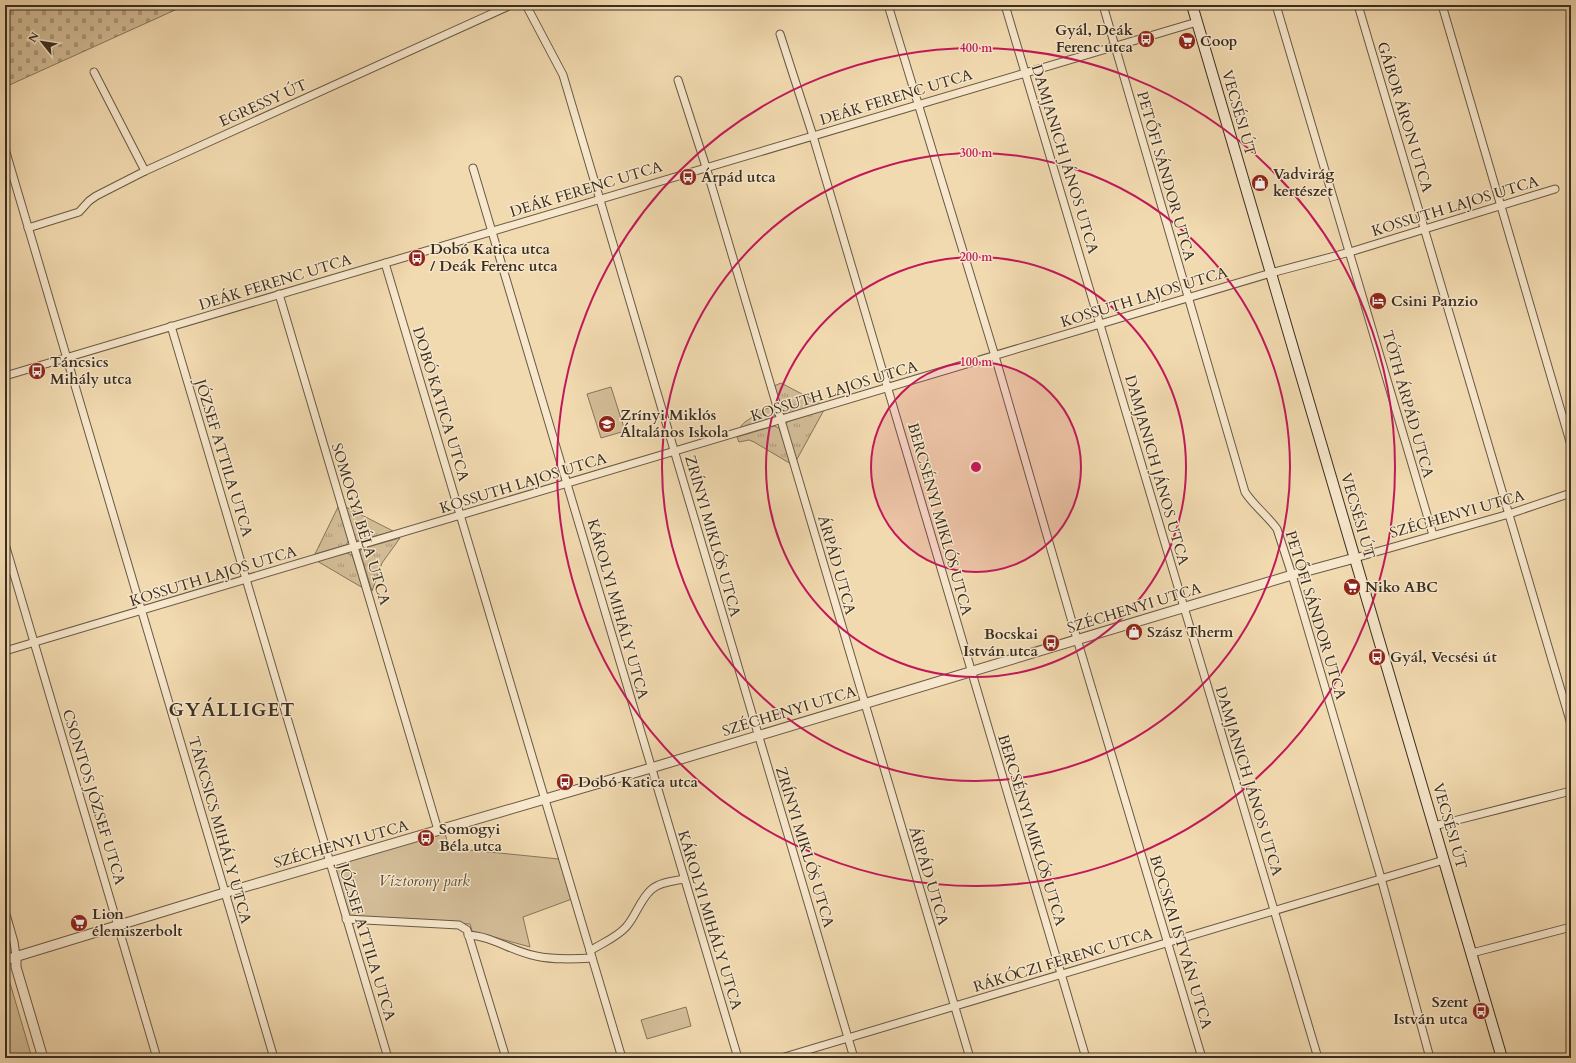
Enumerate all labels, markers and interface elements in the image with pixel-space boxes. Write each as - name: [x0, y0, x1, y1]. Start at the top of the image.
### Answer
- place label: Gyál, Deák Ferenc utca: [1055, 20, 1134, 57]
- north arrow: [22, 22, 62, 62]
- text: N: [25, 29, 43, 45]
- bus stop icon: Gyál, Deák Ferenc utca: [1136, 29, 1156, 49]
- supermarket icon: Coop: [1177, 31, 1197, 51]
- place label: Coop: [1200, 31, 1237, 51]
- street label: GÁBOR ÁRON UTCA: [1373, 39, 1438, 195]
- text: 400 m: [960, 40, 993, 56]
- street label: DAMJANICH JÁNOS UTCA: [1027, 62, 1103, 256]
- street label: DEÁK FERENC UTCA: [817, 64, 975, 130]
- street label: VECSÉSI ÚT: [1217, 68, 1261, 158]
- street label: EGRESSY ÚT: [216, 75, 310, 131]
- street label: PETŐFI SÁNDOR UTCA: [1132, 89, 1200, 264]
- text: 300 m: [960, 145, 993, 161]
- street label: DEÁK FERENC UTCA: [507, 156, 665, 222]
- place label: Vadvirág kertészet: [1273, 164, 1334, 201]
- bus stop icon: Árpád utca: [678, 167, 698, 187]
- place label: Árpád utca: [701, 167, 776, 187]
- street label: KOSSUTH LAJOS UTCA: [1369, 171, 1541, 241]
- shop icon: Vadvirág kertészet: [1250, 173, 1270, 193]
- place label: Dobó Katica utca / Deák Ferenc utca: [430, 239, 558, 276]
- bus stop icon: Dobó Katica utca / Deák Ferenc utca: [407, 248, 427, 268]
- street label: DEÁK FERENC UTCA: [196, 249, 354, 315]
- text: 200 m: [960, 249, 993, 265]
- street label: KOSSUTH LAJOS UTCA: [1058, 262, 1230, 332]
- hotel icon: Csini Panzio: [1368, 291, 1388, 311]
- place label: Csini Panzio: [1391, 291, 1478, 311]
- street label: DOBÓ KATICA UTCA: [408, 324, 474, 484]
- street label: TÓTH ÁRPÁD UTCA: [1377, 328, 1439, 480]
- place label: Táncsics Mihály utca: [50, 352, 132, 389]
- text: 100 m: [960, 354, 993, 370]
- street label: KOSSUTH LAJOS UTCA: [748, 356, 920, 426]
- bus stop icon: Táncsics Mihály utca: [27, 361, 47, 381]
- street label: DAMJANICH JÁNOS UTCA: [1120, 372, 1194, 568]
- street label: JÓZSEF ATTILA UTCA: [190, 375, 258, 540]
- place label: Zrínyi Miklós Általános Iskola: [620, 405, 729, 442]
- school or university icon: Zrínyi Miklós Általános Iskola: [597, 414, 617, 434]
- street label: BERCSÉNYI MIKLÓS UTCA: [903, 420, 977, 618]
- street label: SOMOGYI BÉLA UTCA: [327, 441, 395, 608]
- street label: KOSSUTH LAJOS UTCA: [437, 448, 609, 518]
- street label: ZRÍNYI MIKLÓS UTCA: [680, 453, 746, 620]
- centre of rings: [969, 460, 983, 474]
- street label: VECSÉSI ÚT: [1336, 471, 1380, 561]
- street label: SZÉCHENYI UTCA: [1387, 485, 1527, 543]
- street label: ÁRPÁD UTCA: [813, 513, 861, 617]
- street label: KÁROLYI MIHÁLY UTCA: [583, 516, 653, 702]
- street label: PETŐFI SÁNDOR UTCA: [1281, 528, 1351, 702]
- street label: KOSSUTH LAJOS UTCA: [127, 541, 299, 611]
- supermarket icon: Niko ABC: [1342, 577, 1362, 597]
- place label: Niko ABC: [1365, 577, 1438, 597]
- street label: SZÉCHENYI UTCA: [1064, 578, 1204, 638]
- shop icon: Szász Therm: [1124, 622, 1144, 642]
- place label: Szász Therm: [1147, 622, 1234, 642]
- place label: Bocskai István utca: [963, 624, 1039, 661]
- bus stop icon: Bocskai István utca: [1041, 633, 1061, 653]
- bus stop icon: Gyál, Vecsési út: [1367, 647, 1387, 667]
- place label: Gyál, Vecsési út: [1390, 647, 1497, 667]
- street label: SZÉCHENYI UTCA: [719, 681, 859, 741]
- street label: DAMJANICH JÁNOS UTCA: [1211, 684, 1287, 878]
- district label: GYÁLLIGET: [169, 697, 295, 723]
- street label: CSONTOS JÓZSEF UTCA: [58, 707, 130, 887]
- street label: BERCSÉNYI MIKLÓS UTCA: [993, 732, 1071, 929]
- street label: TÁNCSICS MIHÁLY UTCA: [184, 734, 256, 926]
- street label: ZRÍNYI MIKLÓS UTCA: [771, 764, 839, 930]
- bus stop icon: Dobó Katica utca: [555, 772, 575, 792]
- place label: Dobó Katica utca: [578, 772, 699, 792]
- street label: VECSÉSI ÚT: [1428, 781, 1472, 871]
- street label: SZÉCHENYI UTCA: [271, 815, 411, 873]
- place label: Somogyi Béla utca: [439, 819, 502, 856]
- street label: ÁRPÁD UTCA: [904, 824, 954, 928]
- bus stop icon: Somogyi Béla utca: [416, 828, 436, 848]
- street label: KÁROLYI MIHÁLY UTCA: [673, 828, 747, 1013]
- street label: BOCSKAI ISTVÁN UTCA: [1145, 853, 1217, 1032]
- street label: JÓZSEF ATTILA UTCA: [333, 859, 401, 1024]
- park label: Víztorony park: [378, 871, 470, 891]
- place label: Lion élemiszerbolt: [92, 904, 183, 941]
- supermarket icon: Lion élemiszerbolt: [69, 913, 89, 933]
- street label: RÁKÓCZI FERENC UTCA: [971, 923, 1155, 997]
- place label: Szent István utca: [1393, 992, 1469, 1029]
- bus stop icon: Szent István utca: [1471, 1001, 1491, 1021]

